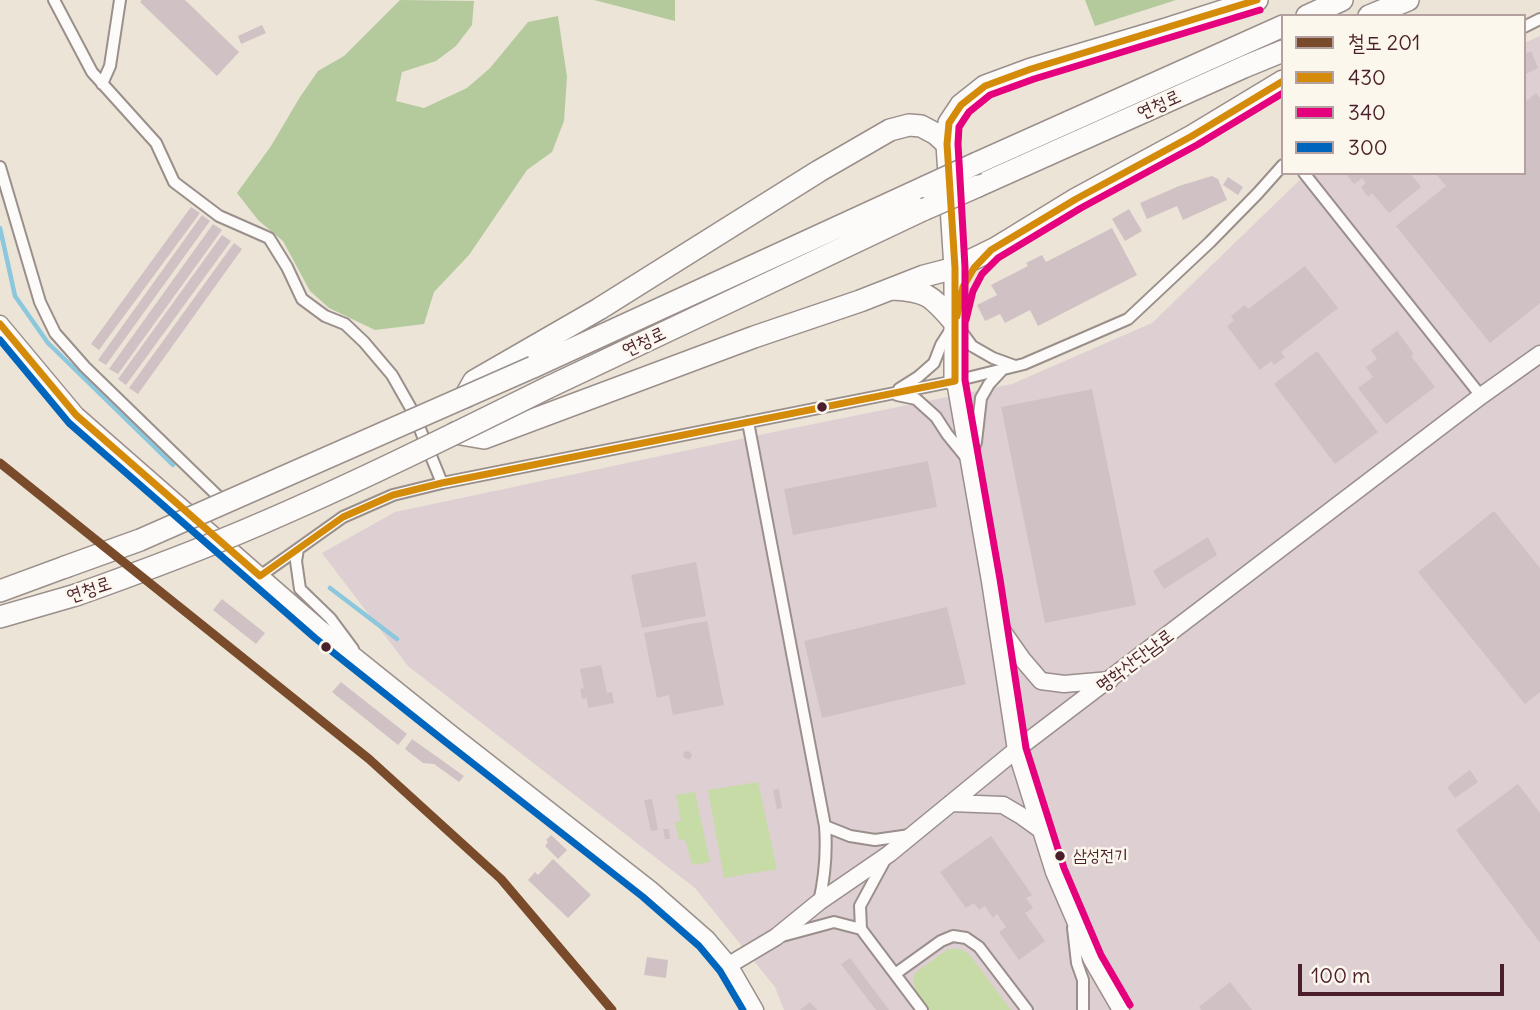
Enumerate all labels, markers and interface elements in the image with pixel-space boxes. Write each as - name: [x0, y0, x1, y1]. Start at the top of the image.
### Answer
- legend: [1281, 14, 1526, 175]
- text: 철도 201: [1348, 29, 1420, 56]
- text: 430: [1348, 64, 1386, 91]
- street label: 연청로: [1133, 85, 1185, 125]
- text: 340: [1348, 99, 1386, 126]
- text: 300: [1348, 134, 1388, 161]
- street label: 연청로: [618, 322, 670, 362]
- unlabelled marker: [815, 400, 829, 414]
- street label: 연청로: [64, 572, 114, 608]
- street label: 명학산단남로: [1092, 624, 1178, 698]
- unlabelled marker: [319, 640, 333, 654]
- place label: 삼성전기: [1073, 846, 1128, 866]
- marker: 삼성전기: [1053, 849, 1067, 863]
- scale bar: [1302, 950, 1508, 994]
- text: 100 m: [1311, 962, 1370, 989]

